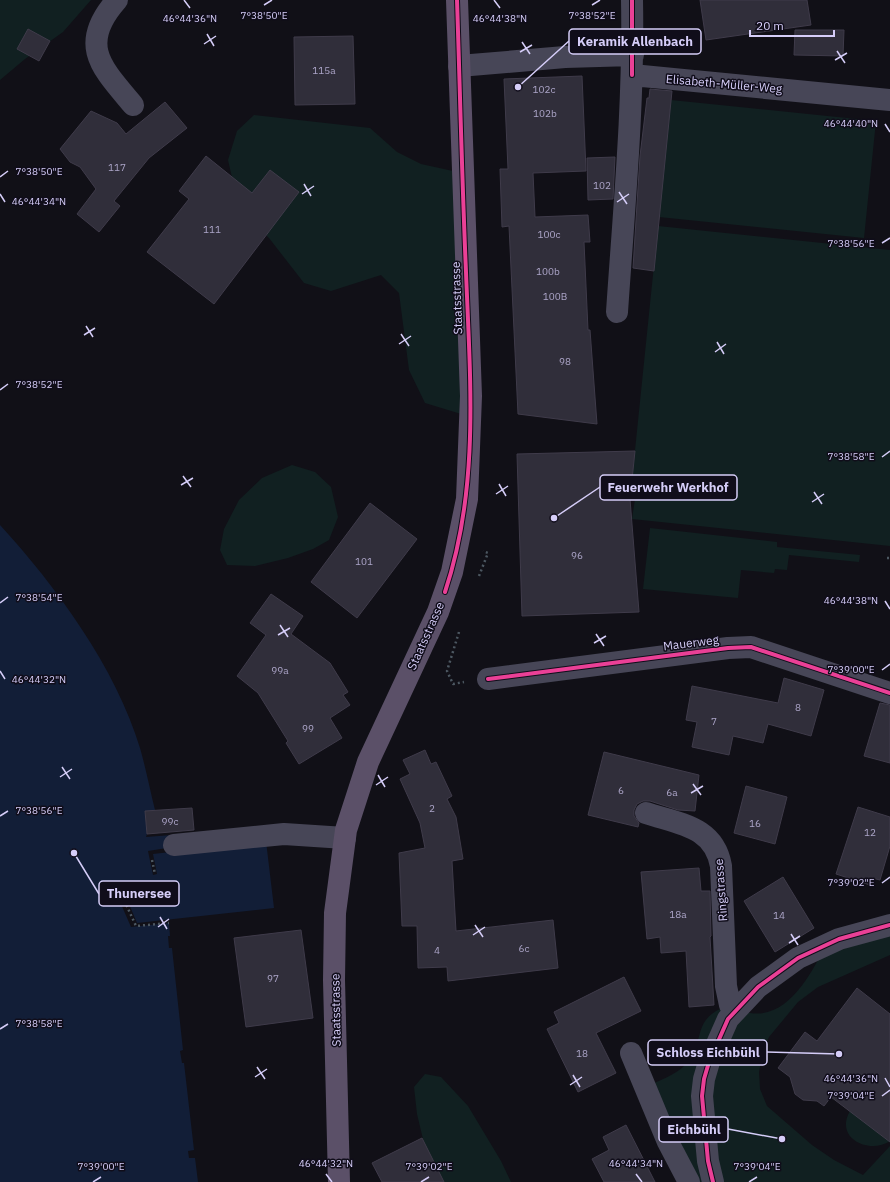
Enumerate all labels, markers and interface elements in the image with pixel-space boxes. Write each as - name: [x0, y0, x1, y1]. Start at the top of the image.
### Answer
- text: 7°38'50"E: [240, 9, 288, 22]
- text: 7°38'52"E: [568, 9, 616, 22]
- text: 46°44'36"N: [163, 12, 217, 25]
- text: 46°44'38"N: [473, 12, 527, 25]
- scale bar: [750, 12, 834, 38]
- text: 20 m: [756, 18, 784, 33]
- callout: Keramik Allenbach: [569, 29, 701, 54]
- text: Keramik Allenbach: [577, 33, 693, 50]
- house number: 115a: [312, 64, 336, 77]
- street label: Elisabeth-Müller-Weg: [665, 71, 784, 96]
- house number: 102c: [532, 83, 556, 96]
- house number: 102b: [533, 107, 557, 120]
- text: 46°44'40"N: [824, 117, 878, 130]
- house number: 117: [108, 161, 126, 174]
- text: 7°38'50"E: [15, 165, 63, 178]
- house number: 102: [593, 179, 611, 192]
- text: 46°44'34"N: [12, 195, 66, 208]
- house number: 111: [203, 223, 221, 236]
- house number: 100c: [537, 228, 561, 241]
- text: 7°38'56"E: [827, 237, 875, 250]
- street label: Staatsstrasse: [448, 261, 465, 335]
- house number: 100b: [536, 265, 560, 278]
- house number: 100B: [543, 290, 567, 303]
- house number: 98: [559, 355, 571, 368]
- text: 7°38'52"E: [15, 378, 63, 391]
- text: 7°38'58"E: [827, 450, 875, 463]
- callout: Feuerwehr Werkhof: [600, 475, 737, 500]
- text: Feuerwehr Werkhof: [607, 479, 729, 496]
- house number: 96: [571, 549, 583, 562]
- house number: 101: [355, 555, 373, 568]
- text: 7°38'54"E: [15, 591, 63, 604]
- text: 46°44'38"N: [824, 594, 878, 607]
- street label: Staatsstrasse: [404, 599, 447, 672]
- street label: Mauerweg: [662, 632, 720, 653]
- text: 7°39'00"E: [827, 663, 875, 676]
- house number: 99a: [271, 664, 289, 677]
- text: 46°44'32"N: [12, 673, 66, 686]
- house number: 8: [795, 701, 801, 714]
- house number: 7: [711, 715, 717, 728]
- house number: 99: [302, 722, 314, 735]
- house number: 6: [618, 784, 624, 797]
- house number: 6a: [666, 786, 678, 799]
- house number: 2: [429, 802, 435, 815]
- text: 7°38'56"E: [15, 804, 63, 817]
- house number: 99c: [161, 815, 179, 828]
- house number: 16: [749, 817, 761, 830]
- house number: 12: [864, 826, 876, 839]
- street label: Ringstrasse: [711, 858, 730, 922]
- text: 7°39'02"E: [827, 876, 875, 889]
- callout: Thunersee: [99, 881, 179, 906]
- text: Thunersee: [107, 885, 171, 902]
- house number: 18a: [669, 908, 687, 921]
- house number: 14: [773, 909, 785, 922]
- house number: 6c: [518, 942, 530, 955]
- house number: 4: [434, 944, 440, 957]
- house number: 97: [267, 972, 279, 985]
- street label: Staatsstrasse: [327, 973, 344, 1047]
- text: 7°38'58"E: [15, 1017, 63, 1030]
- callout: Schloss Eichbühl: [648, 1040, 767, 1065]
- text: Schloss Eichbühl: [656, 1044, 760, 1061]
- house number: 18: [576, 1047, 588, 1060]
- text: 46°44'36"N: [824, 1072, 878, 1085]
- text: 7°39'04"E: [827, 1089, 875, 1102]
- callout: Eichbühl: [659, 1117, 728, 1142]
- text: Eichbühl: [667, 1121, 721, 1138]
- text: 46°44'32"N: [299, 1157, 353, 1170]
- text: 46°44'34"N: [609, 1157, 663, 1170]
- text: 7°39'00"E: [77, 1160, 125, 1173]
- text: 7°39'02"E: [405, 1160, 453, 1173]
- text: 7°39'04"E: [733, 1160, 781, 1173]

